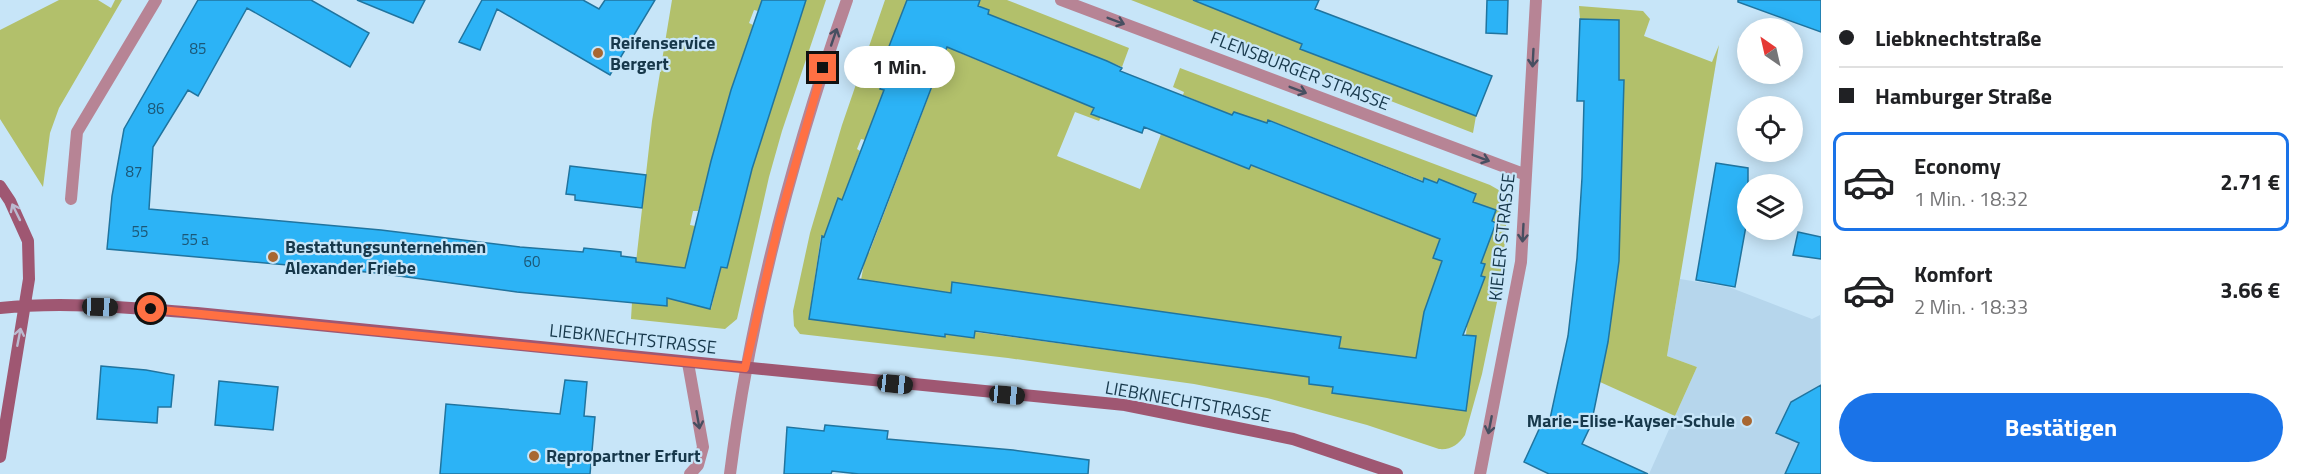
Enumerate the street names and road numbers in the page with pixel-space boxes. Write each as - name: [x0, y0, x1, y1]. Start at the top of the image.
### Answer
- street label: FLENSBURGER STRASSE: [1207, 24, 1394, 117]
- street label: KIELER STRASSE: [1481, 172, 1522, 302]
- street label: LIEBKNECHTSTRASSE: [548, 316, 718, 361]
- street label: LIEBKNECHTSTRASSE: [1103, 374, 1273, 429]

